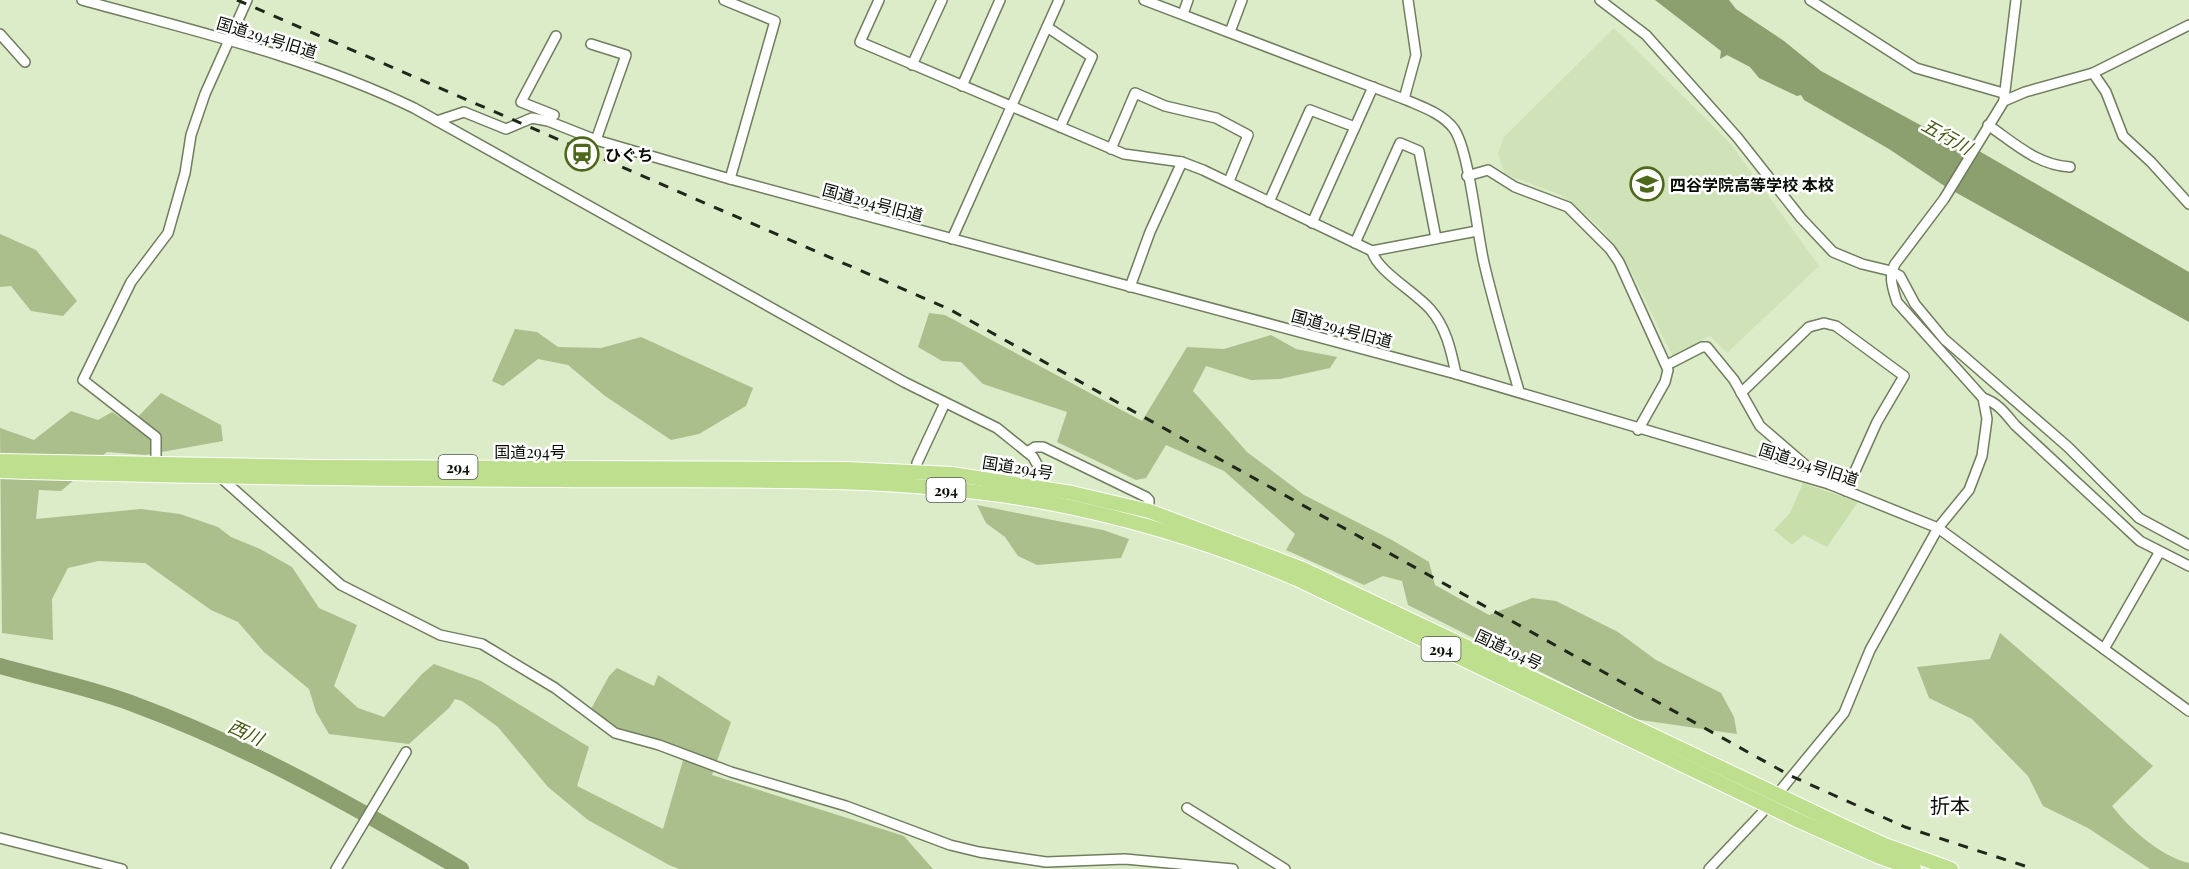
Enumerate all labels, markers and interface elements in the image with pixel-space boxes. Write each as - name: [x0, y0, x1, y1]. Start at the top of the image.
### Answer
- street label: 国道294号旧道: [214, 12, 320, 62]
- water label: 五行川: [1918, 112, 1978, 161]
- station icon: ひぐち: [564, 136, 600, 172]
- place label: ひぐち: [605, 144, 653, 165]
- school or university icon: 四谷学院高等学校 本校: [1629, 166, 1665, 202]
- place label: 四谷学院高等学校 本校: [1670, 174, 1834, 195]
- street label: 国道294号旧道: [820, 178, 926, 226]
- street label: 国道294号旧道: [1289, 304, 1395, 352]
- street label: 国道294号旧道: [1756, 438, 1862, 490]
- street label: 国道294号: [494, 441, 566, 462]
- street label: 国道294号: [981, 451, 1055, 483]
- road number: 294: [438, 455, 478, 479]
- road number: 294: [926, 478, 966, 502]
- street label: 国道294号: [1472, 624, 1546, 674]
- road number: 294: [1422, 637, 1460, 661]
- water label: 西川: [225, 714, 269, 751]
- district label: 折本: [1930, 791, 1970, 818]

